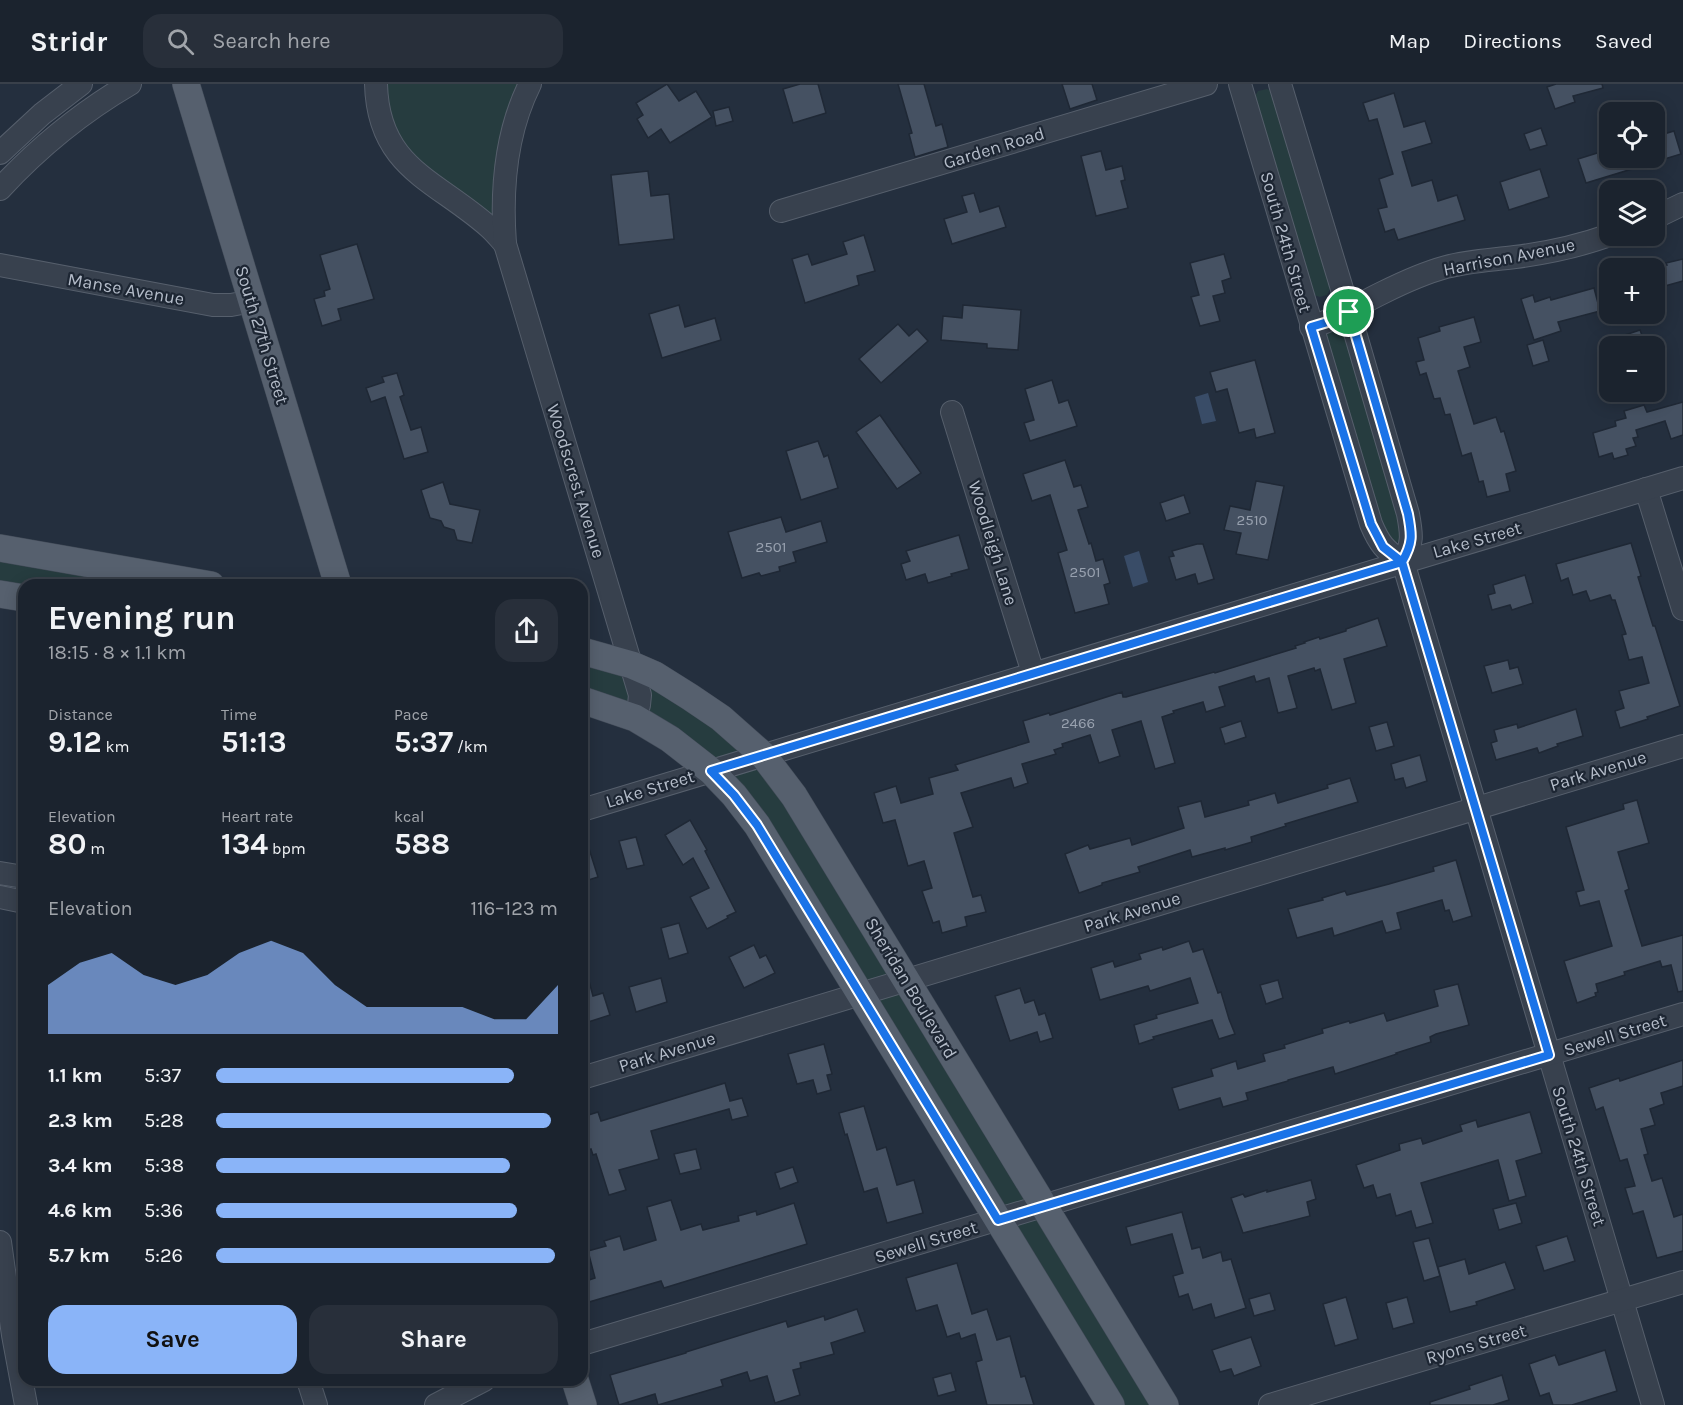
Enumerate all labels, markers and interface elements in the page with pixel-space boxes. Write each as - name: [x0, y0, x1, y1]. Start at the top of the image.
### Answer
- search box: [143, 14, 563, 68]
- text: Stridr: [30, 25, 107, 58]
- icon: search: [164, 25, 197, 58]
- text: Search here: [212, 28, 331, 54]
- text: Map: [1389, 29, 1430, 53]
- text: Directions: [1463, 29, 1562, 53]
- text: Saved: [1595, 29, 1653, 53]
- map controls: [1599, 102, 1665, 402]
- button: locate: [1599, 102, 1665, 168]
- street label: Garden Road: [941, 122, 1047, 174]
- street label: South 24th Street: [1255, 169, 1317, 315]
- button: layers: [1599, 180, 1665, 246]
- street label: Harrison Avenue: [1441, 233, 1577, 281]
- button: +: [1599, 258, 1665, 324]
- street label: South 27th Street: [230, 263, 294, 407]
- street label: Manse Avenue: [66, 268, 186, 310]
- pin: [1323, 286, 1374, 337]
- icon: arrive: [1332, 295, 1365, 328]
- button: −: [1599, 336, 1665, 402]
- street label: Woodscrest Avenue: [542, 401, 610, 561]
- street label: Woodleigh Lane: [964, 478, 1022, 608]
- house number: 2510: [1236, 511, 1268, 529]
- street label: Lake Street: [1430, 517, 1524, 563]
- house number: 2501: [755, 538, 787, 556]
- house number: 2501: [1069, 563, 1101, 581]
- text: Evening run: [48, 599, 236, 637]
- button: share: [495, 599, 558, 662]
- text: 18:15 · 8 × 1.1 km: [48, 641, 186, 664]
- text: Distance: [48, 705, 113, 724]
- text: Time: [221, 705, 257, 724]
- text: Pace: [394, 705, 428, 724]
- house number: 2466: [1061, 714, 1095, 732]
- text: 9.12: [48, 724, 102, 760]
- text: 51:13: [221, 724, 287, 760]
- text: 5:37: [394, 724, 453, 760]
- text: km: [102, 737, 129, 756]
- text: /km: [453, 737, 488, 756]
- street label: Park Avenue: [1547, 746, 1649, 796]
- street label: Lake Street: [603, 765, 697, 813]
- text: Elevation: [48, 807, 116, 826]
- text: Heart rate: [221, 807, 293, 826]
- text: kcal: [394, 807, 425, 826]
- text: 80: [48, 826, 86, 862]
- text: 134: [221, 826, 268, 862]
- text: 588: [394, 826, 450, 862]
- text: m: [86, 839, 105, 858]
- text: bpm: [268, 839, 306, 858]
- street label: Park Avenue: [1081, 887, 1183, 937]
- text: Elevation: [48, 897, 133, 920]
- text: 116–123 m: [470, 897, 558, 920]
- street label: Sheridan Boulevard: [860, 913, 962, 1063]
- street label: Sewell Street: [1561, 1009, 1669, 1061]
- street label: Park Avenue: [616, 1027, 718, 1077]
- text: 1.1 km: [48, 1064, 102, 1087]
- text: 5:37: [144, 1064, 181, 1087]
- street label: South 24th Street: [1547, 1083, 1611, 1229]
- text: 2.3 km: [48, 1109, 113, 1132]
- text: 5:28: [144, 1109, 184, 1132]
- text: 3.4 km: [48, 1154, 113, 1177]
- text: 5:38: [144, 1154, 184, 1177]
- text: 4.6 km: [48, 1199, 112, 1222]
- text: 5:36: [144, 1199, 183, 1222]
- street label: Sewell Street: [872, 1216, 980, 1268]
- text: 5.7 km: [48, 1244, 110, 1267]
- text: 5:26: [144, 1244, 183, 1267]
- button: Save: [48, 1305, 297, 1374]
- button: Share: [309, 1305, 558, 1374]
- street label: Ryons Street: [1423, 1319, 1529, 1369]

